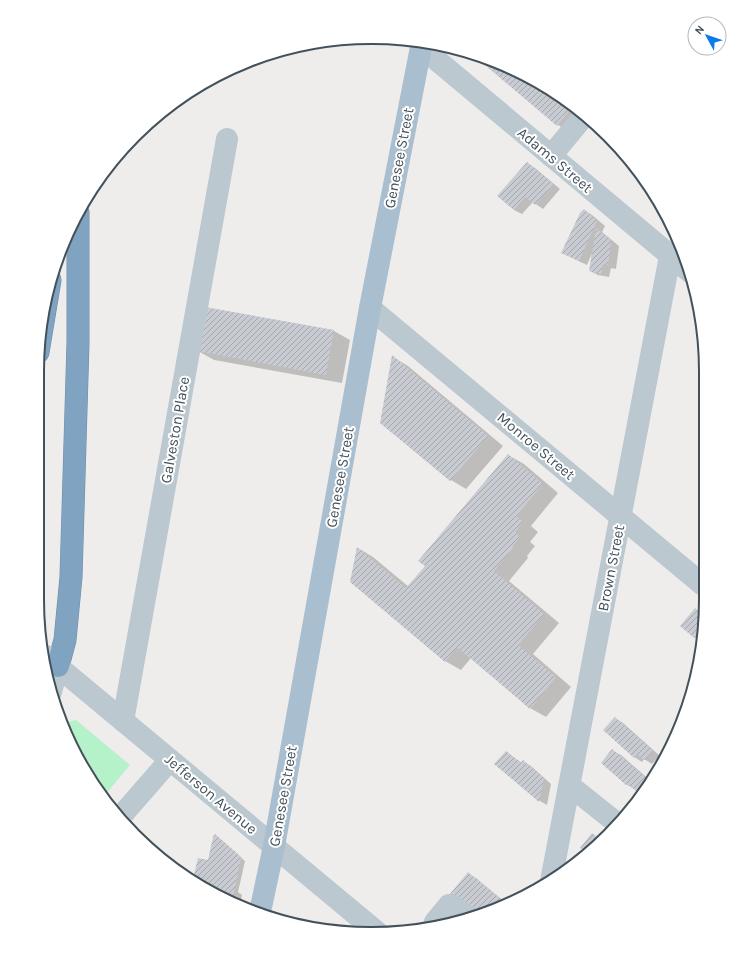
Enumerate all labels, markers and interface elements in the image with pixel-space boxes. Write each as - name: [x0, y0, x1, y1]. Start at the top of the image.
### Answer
- north arrow: [687, 16, 727, 56]
- text: N: [692, 23, 707, 37]
- street label: Genesee Street: [380, 106, 418, 210]
- street label: Adams Street: [514, 123, 596, 197]
- street label: Galveston Place: [157, 375, 193, 485]
- street label: Monroe Street: [493, 408, 579, 484]
- street label: Genesee Street: [322, 425, 358, 529]
- street label: Brown Street: [594, 523, 628, 613]
- street label: Genesee Street: [265, 744, 301, 848]
- street label: Jefferson Avenue: [161, 750, 261, 838]

